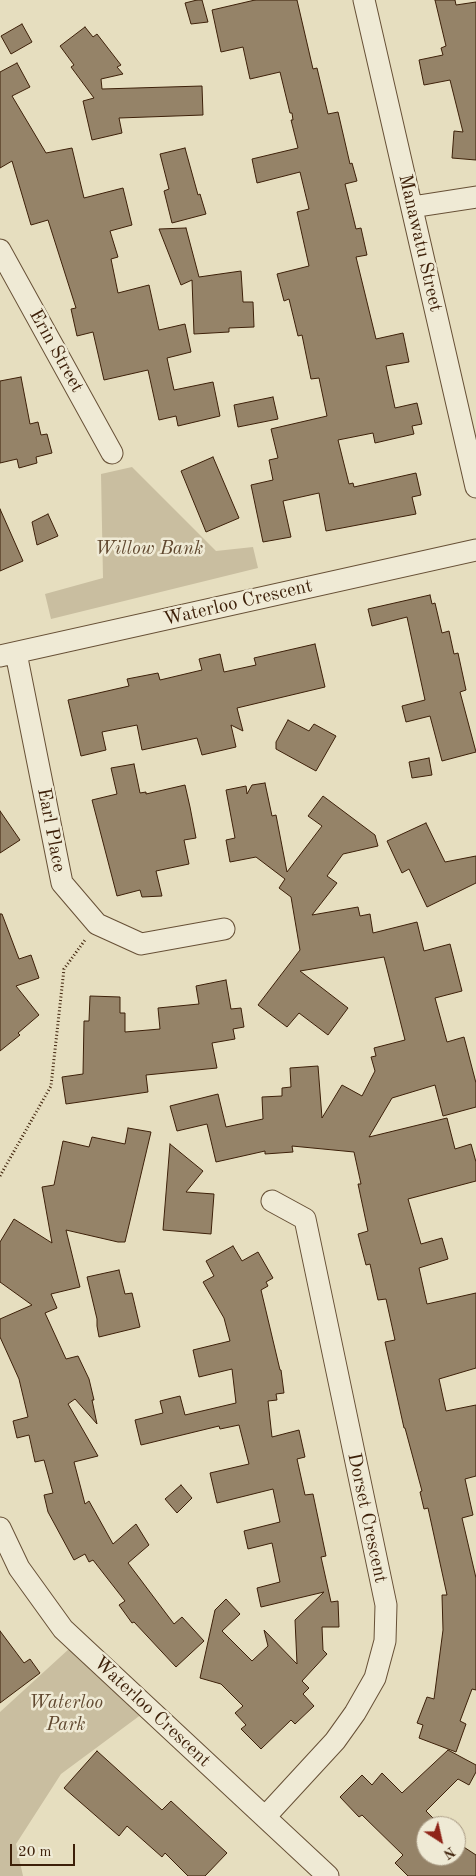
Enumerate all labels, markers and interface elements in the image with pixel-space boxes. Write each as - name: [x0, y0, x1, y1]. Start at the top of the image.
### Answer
- street label: Manawatu Street: [393, 172, 447, 314]
- street label: Erin Street: [24, 305, 88, 397]
- park label: Willow Bank: [95, 538, 203, 560]
- street label: Waterloo Crescent: [161, 575, 315, 631]
- street label: Earl Place: [32, 786, 70, 874]
- street label: Dorset Crescent: [342, 1451, 392, 1585]
- street label: Waterloo Crescent: [89, 1652, 215, 1772]
- park label: Waterloo Park: [29, 1692, 103, 1736]
- north arrow: [416, 1816, 466, 1866]
- scale bar: [12, 1834, 78, 1866]
- text: N: [441, 1844, 457, 1861]
- text: 20 m: [18, 1845, 52, 1860]

